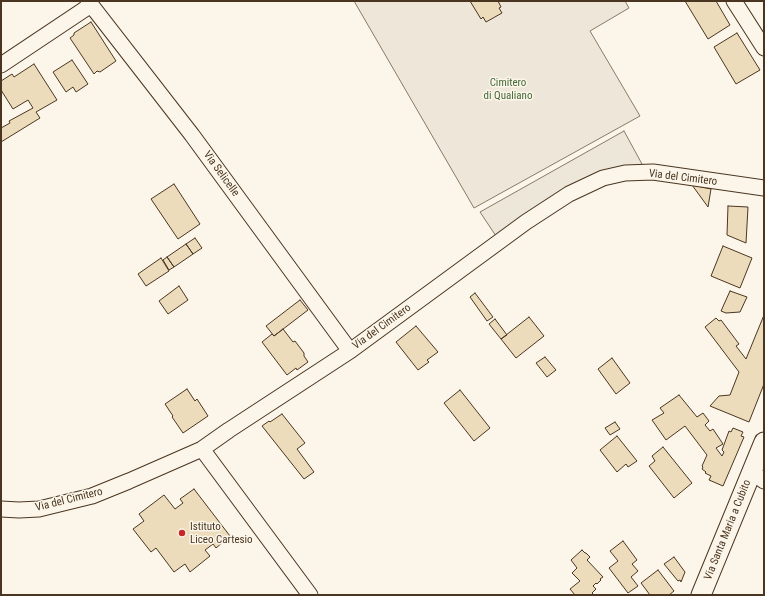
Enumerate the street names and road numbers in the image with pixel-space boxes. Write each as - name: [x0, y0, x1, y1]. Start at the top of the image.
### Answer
- street label: Via Selicelle: [200, 149, 242, 199]
- street label: Via del Cimitero: [648, 167, 718, 189]
- street label: Via del Cimitero: [350, 301, 414, 353]
- street label: Via Santa Maria a Cubito: [702, 478, 754, 582]
- street label: Via del Cimitero: [34, 485, 104, 515]

